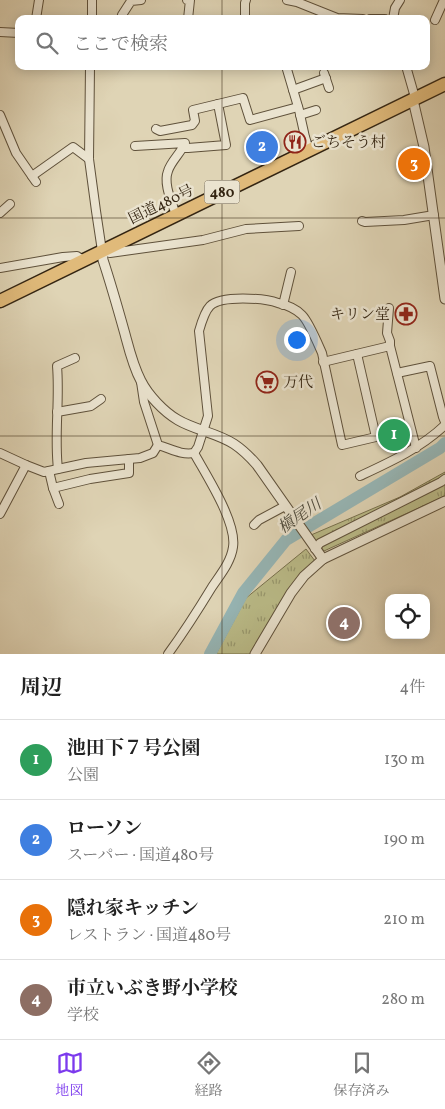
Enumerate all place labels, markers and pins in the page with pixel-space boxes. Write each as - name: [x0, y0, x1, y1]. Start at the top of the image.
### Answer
- pin: 2: [246, 128, 278, 166]
- restaurant icon: ごちそう村: [283, 130, 307, 154]
- place label: ごちそう村: [311, 133, 386, 154]
- pin: 3: [398, 145, 430, 183]
- pharmacy icon: キリン堂: [394, 302, 418, 326]
- place label: キリン堂: [330, 305, 390, 326]
- supermarket icon: 万代: [255, 370, 279, 394]
- place label: 万代: [283, 373, 313, 394]
- pin: 1: [378, 416, 410, 454]
- pin: 4: [328, 604, 360, 642]

